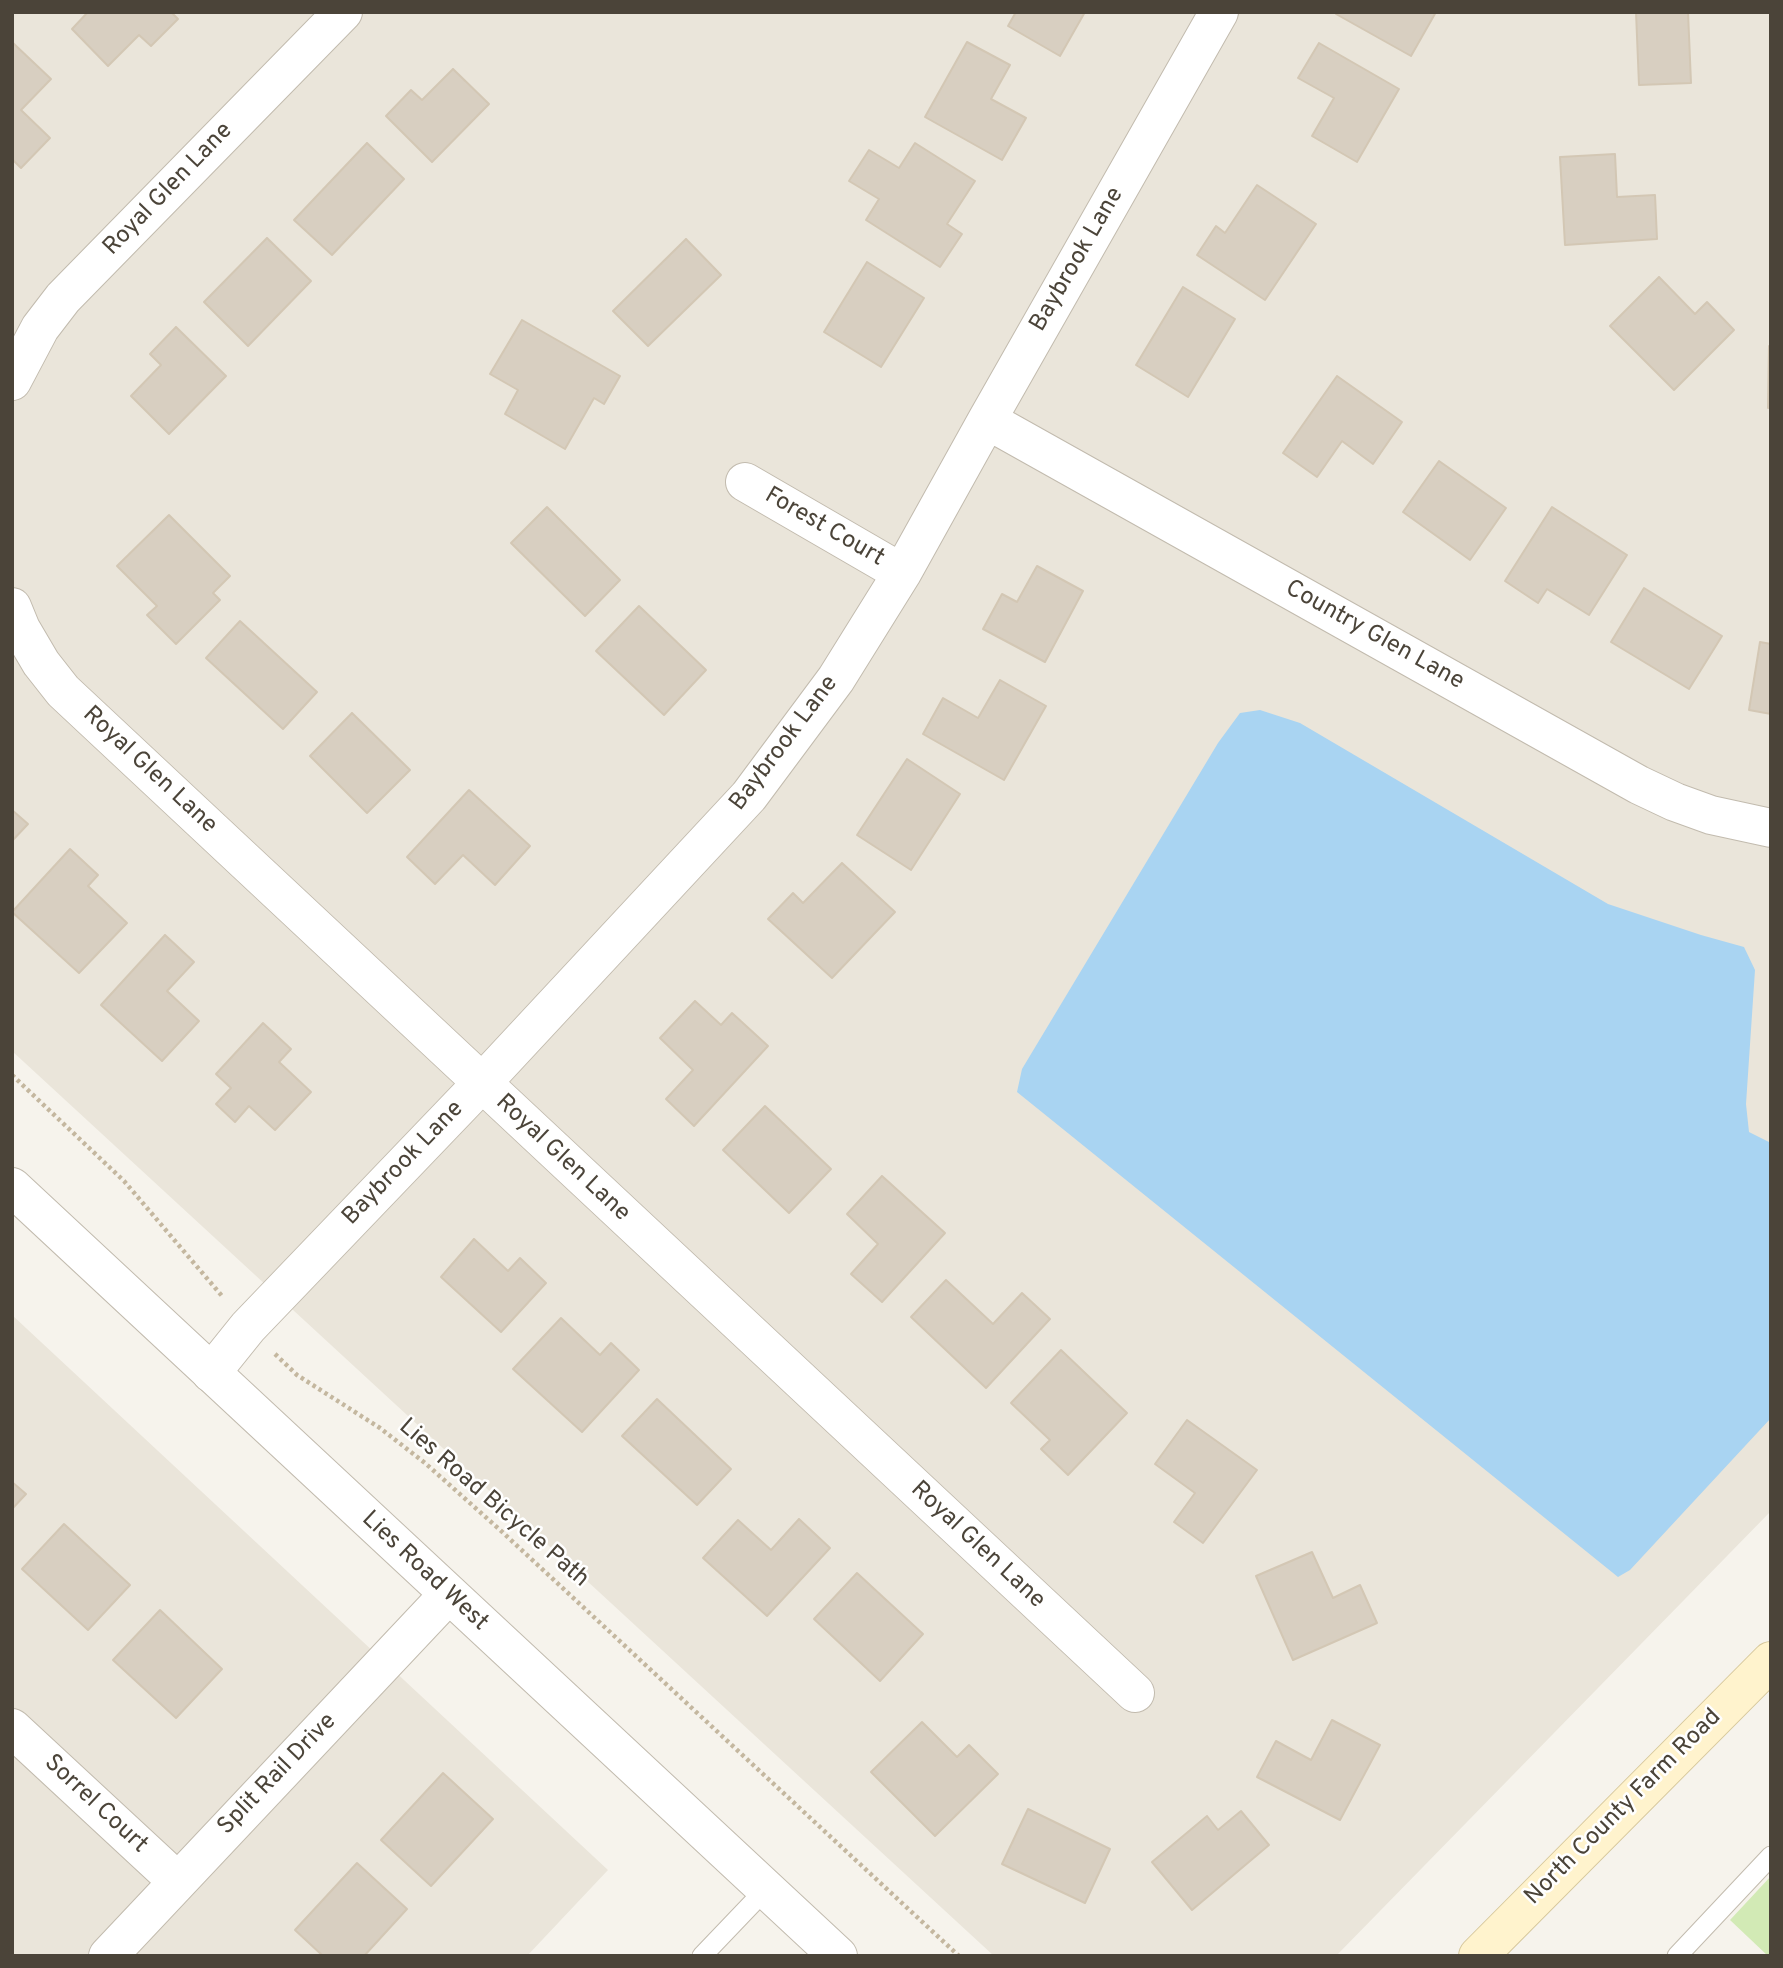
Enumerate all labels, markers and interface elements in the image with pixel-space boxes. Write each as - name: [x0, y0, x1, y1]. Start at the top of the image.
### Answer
- street label: Royal Glen Lane: [98, 118, 240, 262]
- street label: Baybrook Lane: [1025, 183, 1131, 337]
- street label: Forest Court: [759, 482, 889, 574]
- street label: Country Glen Lane: [1280, 575, 1468, 697]
- street label: Baybrook Lane: [725, 671, 845, 817]
- street label: Royal Glen Lane: [76, 701, 222, 841]
- street label: Royal Glen Lane: [489, 1089, 635, 1229]
- street label: Baybrook Lane: [337, 1096, 471, 1232]
- street label: Lies Road Bicycle Path: [392, 1414, 594, 1594]
- street label: Royal Glen Lane: [904, 1476, 1050, 1616]
- street label: Lies Road West: [355, 1506, 493, 1638]
- street label: North County Farm Road: [1520, 1704, 1728, 1912]
- street label: Split Rail Drive: [213, 1708, 343, 1842]
- street label: Sorrel Court: [37, 1750, 153, 1860]

